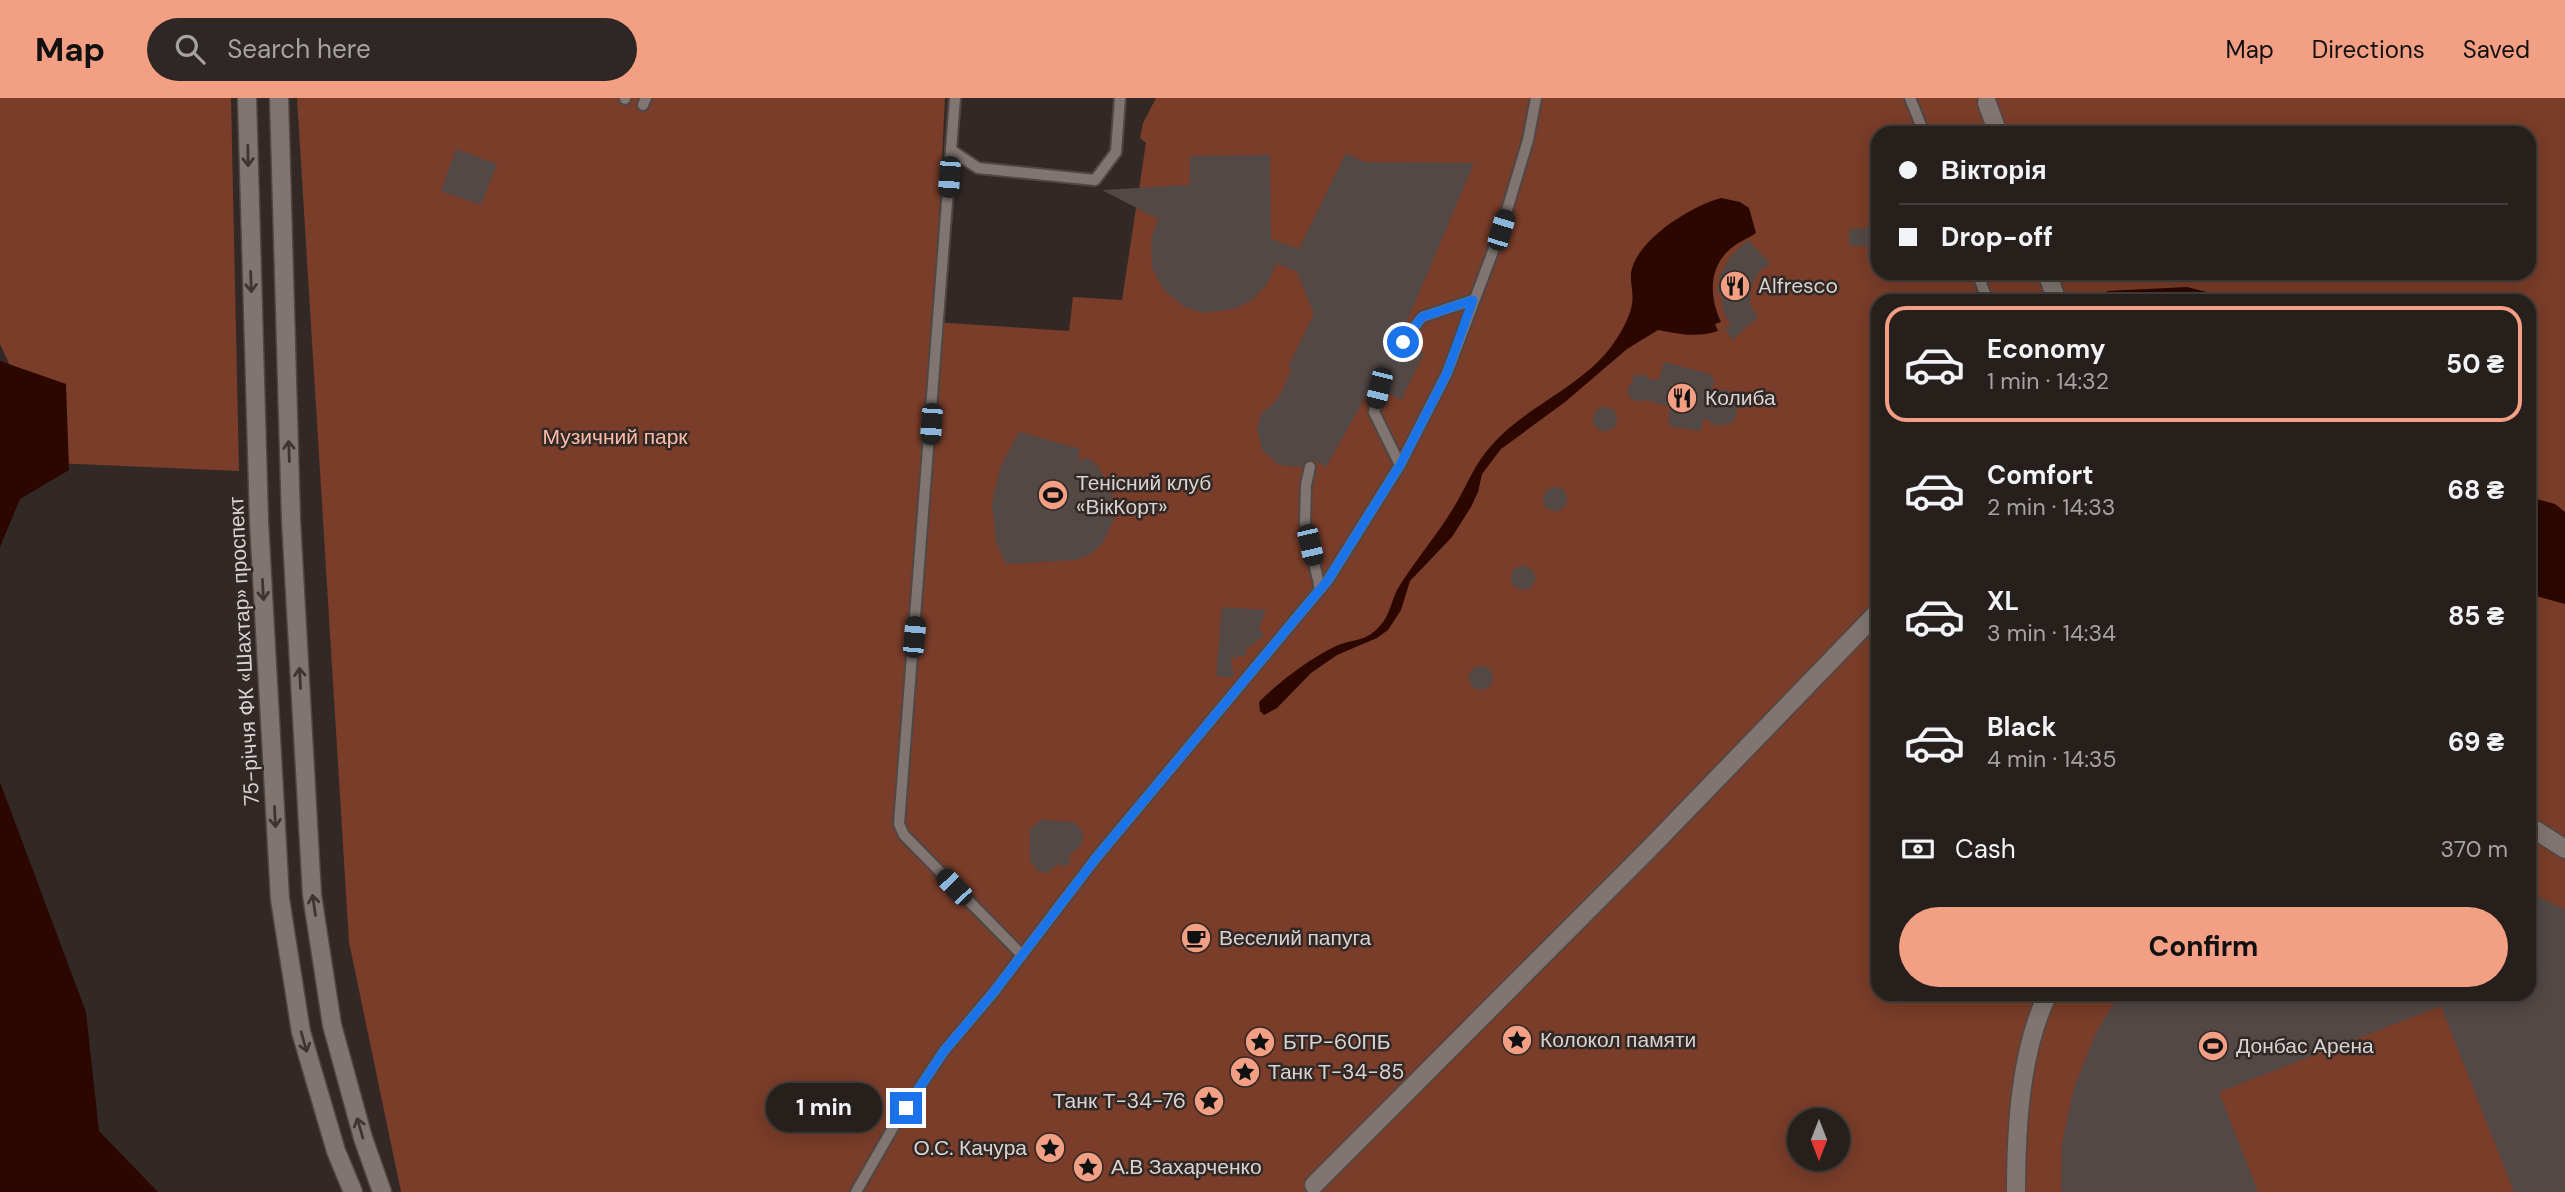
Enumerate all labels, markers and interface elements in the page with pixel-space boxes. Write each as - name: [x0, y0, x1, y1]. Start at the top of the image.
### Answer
- search box: [147, 18, 637, 81]
- text: Map: [35, 28, 105, 71]
- icon: search: [171, 30, 209, 68]
- text: Search here: [227, 32, 371, 66]
- text: Map: [2226, 34, 2274, 65]
- text: Directions: [2312, 34, 2425, 65]
- text: Saved: [2463, 34, 2530, 65]
- one-way arrow: [241, 144, 255, 167]
- text: Вікторія: [1941, 153, 2047, 187]
- car: [938, 155, 961, 199]
- car: [1485, 207, 1518, 253]
- text: Drop-off: [1941, 220, 2053, 254]
- restaurant icon: Alfresco: [1718, 269, 1752, 303]
- one-way arrow: [244, 271, 258, 294]
- place label: Alfresco: [1758, 272, 1838, 300]
- route start: [1387, 326, 1419, 358]
- text: Economy: [1987, 332, 2105, 366]
- icon: car: [1903, 333, 1966, 396]
- text: 50 ₴: [2446, 347, 2504, 381]
- car: [1364, 365, 1395, 411]
- text: 1 min · 14:32: [1987, 366, 2109, 396]
- restaurant icon: Колиба: [1665, 381, 1699, 415]
- place label: Колиба: [1705, 384, 1776, 412]
- car: [920, 402, 943, 446]
- park label: Музичний парк: [542, 423, 688, 451]
- one-way arrow: [282, 440, 295, 463]
- text: Comfort: [1987, 458, 2093, 492]
- icon: car: [1903, 459, 1966, 522]
- place label: Тенісний клуб «ВікКорт»: [1076, 469, 1211, 521]
- text: 68 ₴: [2448, 473, 2504, 507]
- sports icon: Тенісний клуб «ВікКорт»: [1036, 478, 1070, 512]
- text: 2 min · 14:33: [1987, 492, 2115, 522]
- street label: 75-річчя ФК «Шахтар» проспект: [222, 495, 266, 806]
- car: [1296, 522, 1325, 568]
- one-way arrow: [256, 578, 269, 601]
- text: XL: [1987, 584, 2019, 618]
- icon: car: [1903, 585, 1966, 648]
- text: 85 ₴: [2448, 599, 2504, 633]
- car: [902, 615, 927, 659]
- text: 3 min · 14:34: [1987, 618, 2116, 648]
- one-way arrow: [293, 667, 306, 690]
- text: Black: [1987, 710, 2057, 744]
- icon: car: [1903, 711, 1966, 774]
- text: 69 ₴: [2448, 725, 2504, 759]
- text: 4 min · 14:35: [1987, 744, 2117, 774]
- one-way arrow: [269, 805, 282, 828]
- icon: cash: [1899, 830, 1937, 868]
- text: Cash: [1955, 832, 2016, 866]
- text: 370 m: [2440, 834, 2508, 864]
- car: [932, 865, 977, 909]
- one-way arrow: [307, 894, 320, 917]
- button: Confirm: [1899, 907, 2508, 987]
- cafe icon: Веселий папуга: [1179, 921, 1213, 955]
- place label: Веселий папуга: [1219, 924, 1372, 952]
- place icon: Колокол памяти: [1500, 1023, 1534, 1057]
- place icon: БТР-60ПБ: [1243, 1025, 1277, 1059]
- place label: Колокол памяти: [1540, 1026, 1696, 1054]
- place label: БТР-60ПБ: [1283, 1028, 1390, 1056]
- sports icon: Донбас Арена: [2196, 1029, 2230, 1063]
- one-way arrow: [298, 1030, 311, 1053]
- place label: Донбас Арена: [2236, 1032, 2374, 1060]
- place icon: Танк Т-34-85: [1228, 1055, 1262, 1089]
- place label: Танк Т-34-85: [1268, 1058, 1404, 1086]
- callout: 1 min: [766, 1084, 881, 1132]
- place icon: Танк Т-34-76: [1192, 1084, 1226, 1118]
- place label: Танк Т-34-76: [1053, 1087, 1186, 1115]
- text: 1 min: [796, 1092, 852, 1122]
- route end: [890, 1092, 922, 1124]
- north arrow: [1787, 1108, 1850, 1171]
- map controls: [1787, 1108, 1850, 1171]
- one-way arrow: [352, 1117, 365, 1139]
- place icon: О.С. Качура: [1033, 1131, 1067, 1165]
- place label: О.С. Качура: [914, 1134, 1027, 1162]
- place icon: А.В Захарченко: [1071, 1150, 1105, 1184]
- place label: А.В Захарченко: [1111, 1153, 1262, 1181]

